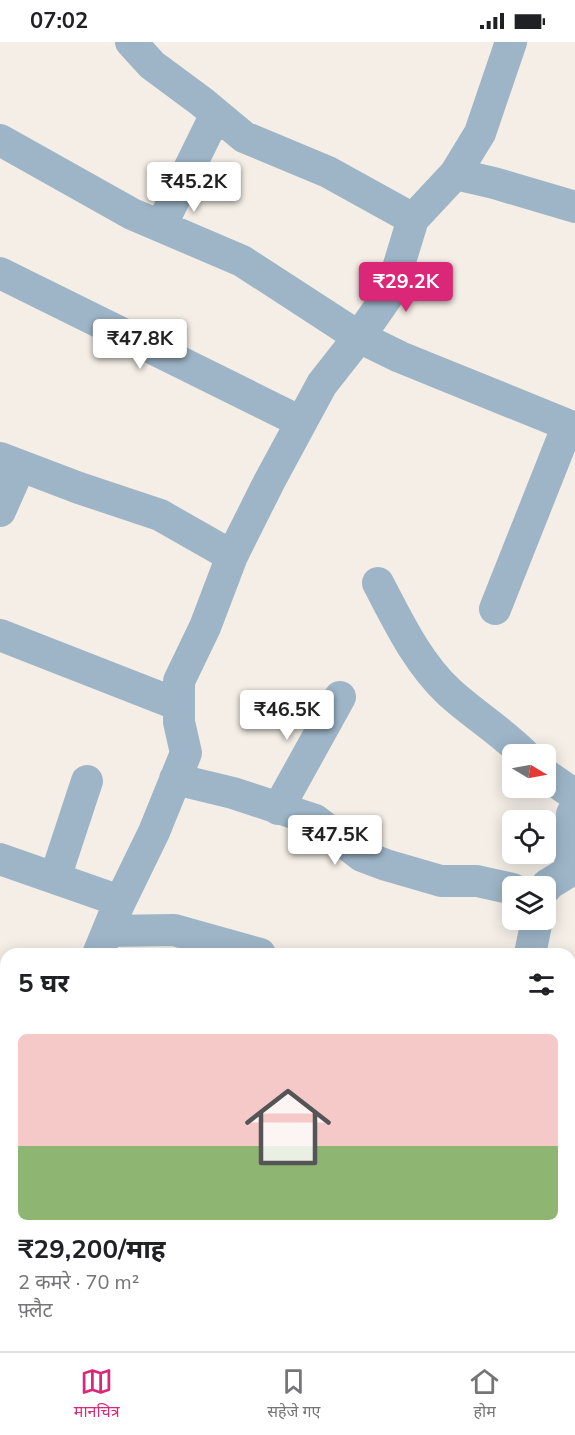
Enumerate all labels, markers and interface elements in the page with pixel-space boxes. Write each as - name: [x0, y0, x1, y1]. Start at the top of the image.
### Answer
- text: 07:02: [30, 6, 88, 36]
- pin: ₹45.2K: [145, 162, 243, 213]
- text: ₹45.2K: [161, 168, 227, 195]
- pin: ₹29.2K: [357, 262, 455, 313]
- text: ₹29.2K: [373, 268, 439, 295]
- pin: ₹47.8K: [91, 319, 189, 370]
- text: ₹47.8K: [107, 325, 173, 352]
- pin: ₹46.5K: [238, 690, 336, 741]
- text: ₹46.5K: [254, 696, 320, 723]
- north arrow: [502, 744, 556, 798]
- map controls: [502, 744, 556, 930]
- button: locate: [502, 810, 556, 864]
- pin: ₹47.5K: [286, 815, 384, 866]
- text: ₹47.5K: [302, 821, 368, 848]
- button: layers: [502, 876, 556, 930]
- text: 5 घर: [18, 966, 69, 1001]
- icon: filters: [525, 968, 558, 1001]
- icon: home: [234, 1073, 342, 1181]
- text: ₹29,200/माह: [18, 1232, 166, 1267]
- text: 2 कमरे · 70 m²: [18, 1269, 139, 1296]
- text: फ़्लैट: [18, 1297, 53, 1324]
- tab: मानचित्र: [74, 1365, 120, 1424]
- tab: सहेजे गए: [267, 1365, 320, 1424]
- tab: होम: [468, 1365, 501, 1424]

